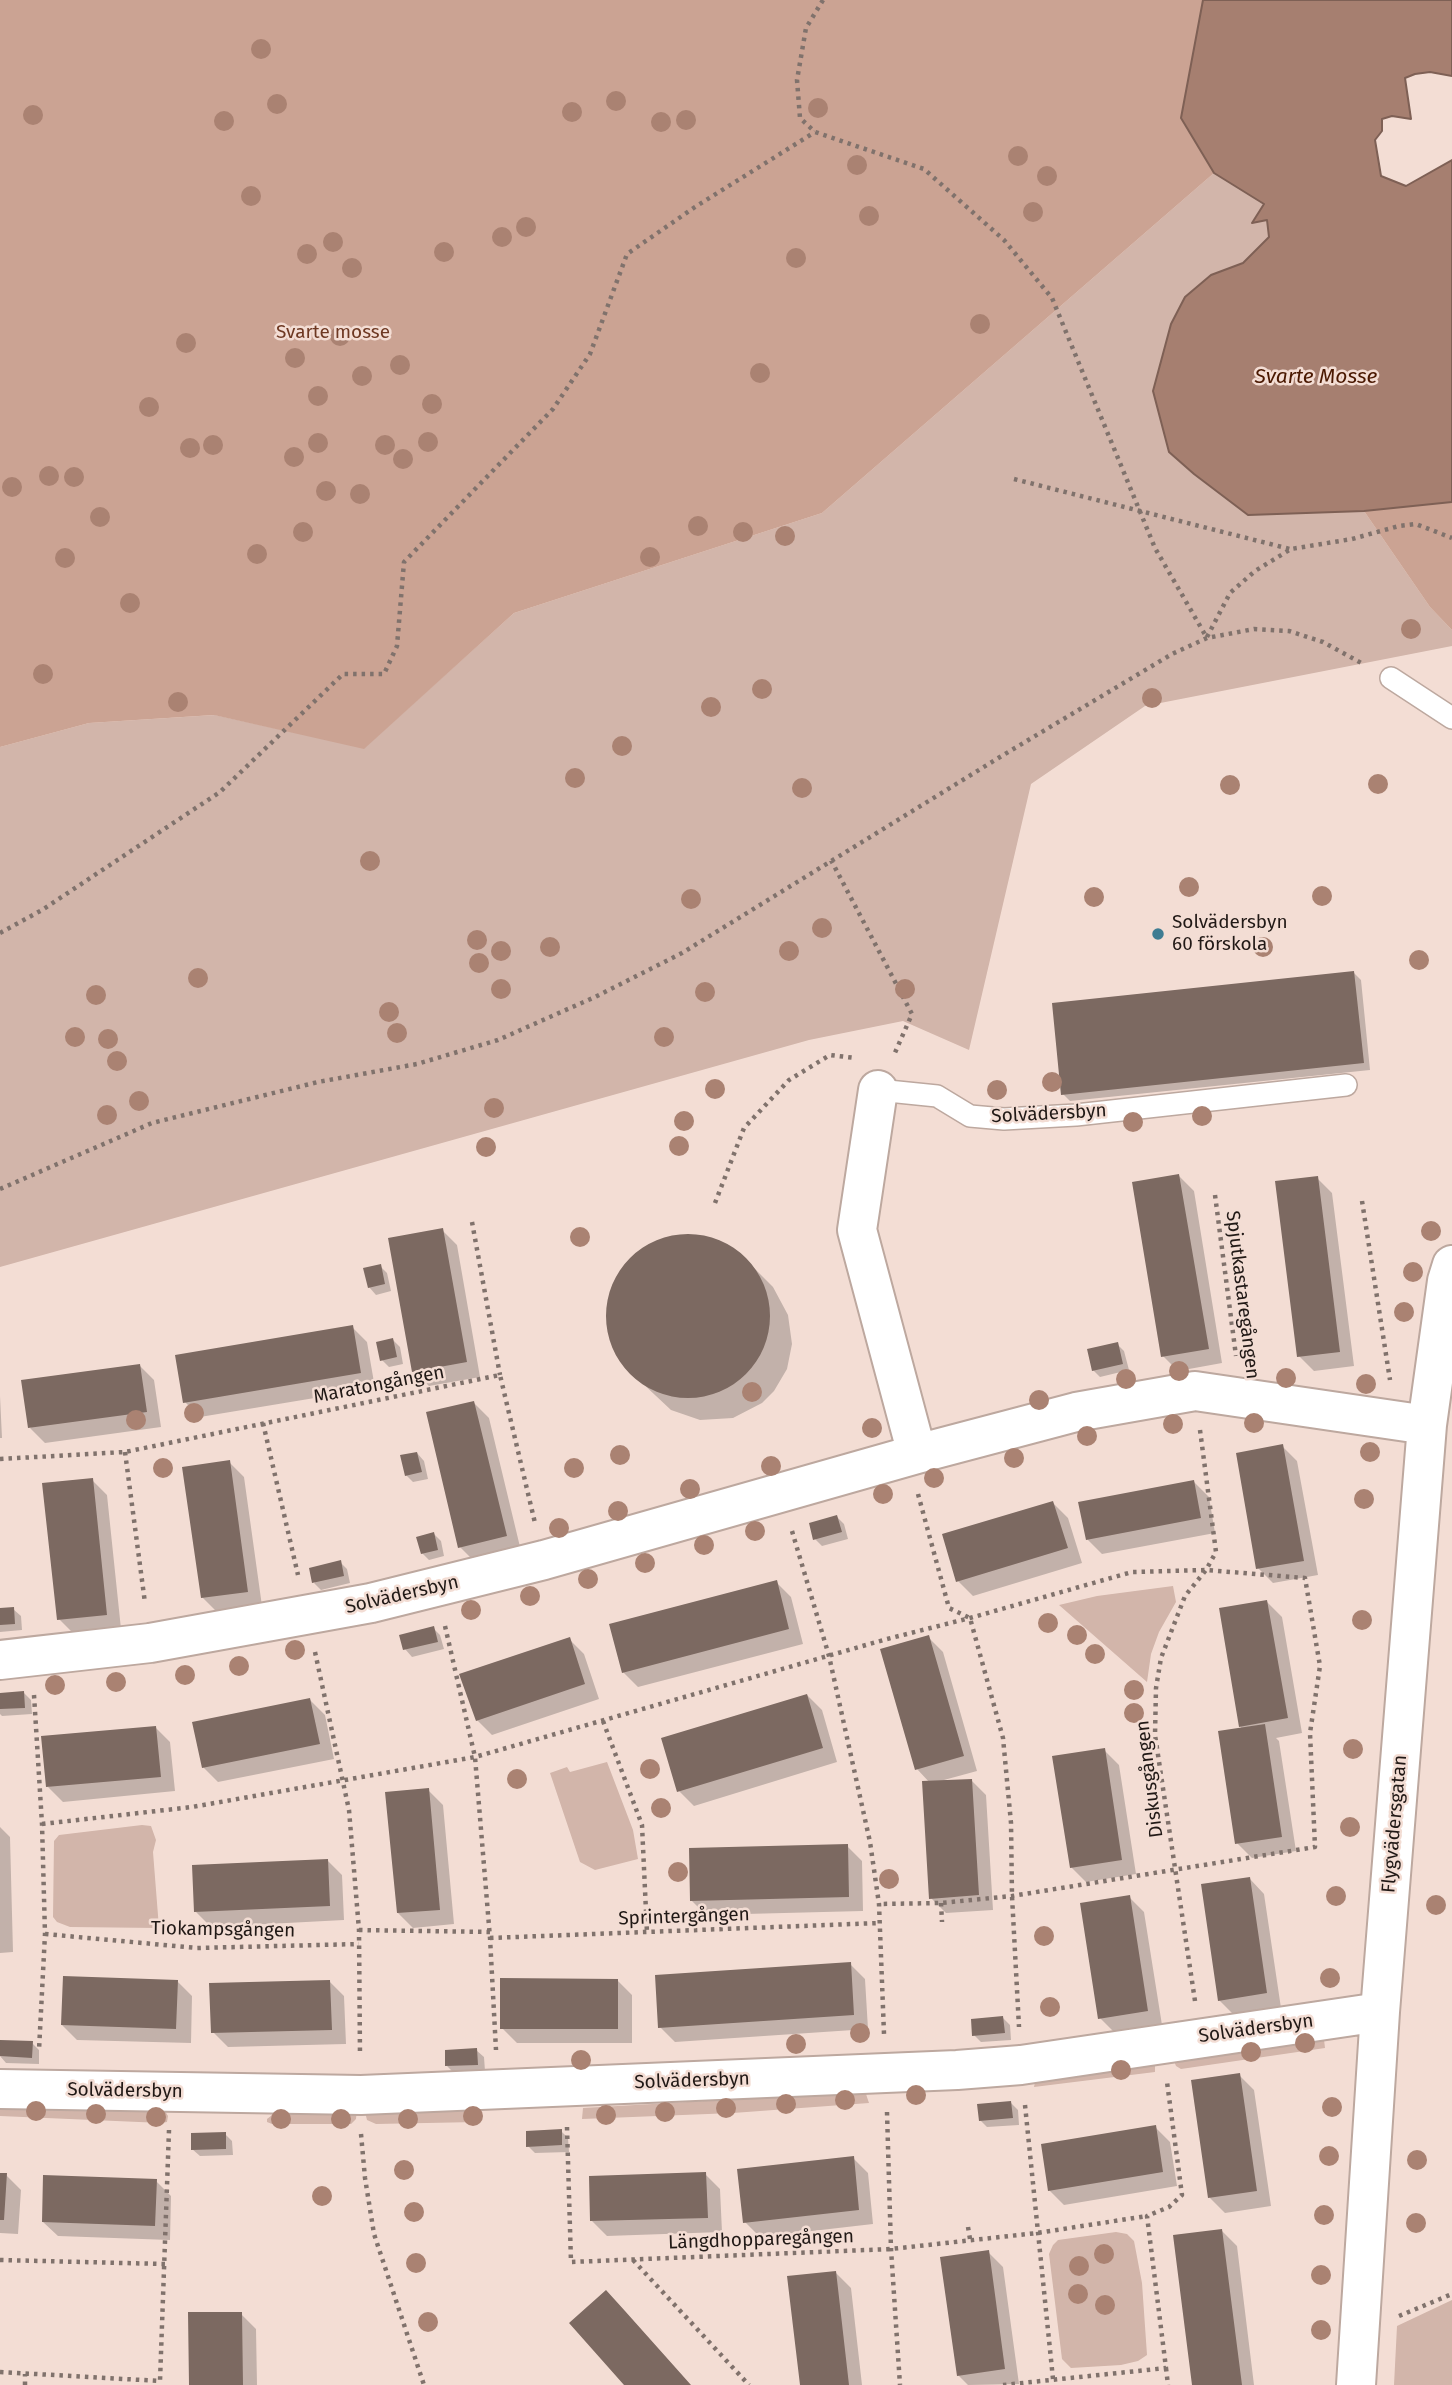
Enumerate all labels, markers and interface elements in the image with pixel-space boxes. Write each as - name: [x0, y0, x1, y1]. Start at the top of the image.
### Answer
- park label: Svarte mosse: [276, 322, 390, 344]
- water label: Svarte Mosse: [1255, 364, 1377, 390]
- place label: Solvädersbyn 60 förskola: [1172, 912, 1288, 956]
- marker: Solvädersbyn 60 förskola: [1150, 926, 1166, 942]
- street label: Solvädersbyn: [991, 1100, 1107, 1128]
- street label: Spjutkastaregången: [1220, 1209, 1264, 1381]
- street label: Maratongången: [312, 1361, 446, 1409]
- street label: Solvädersbyn: [343, 1571, 461, 1619]
- street label: Diskusgången: [1131, 1719, 1169, 1839]
- street label: Flygvädersgatan: [1378, 1754, 1412, 1894]
- street label: Sprintergången: [618, 1903, 750, 1931]
- street label: Tiokampsgången: [151, 1917, 295, 1943]
- street label: Solvädersbyn: [1197, 2010, 1315, 2048]
- street label: Solvädersbyn: [634, 2068, 750, 2094]
- street label: Solvädersbyn: [67, 2079, 183, 2103]
- street label: Längdhopparegången: [668, 2225, 854, 2255]

